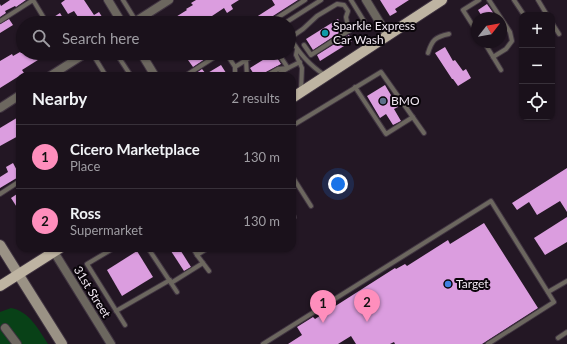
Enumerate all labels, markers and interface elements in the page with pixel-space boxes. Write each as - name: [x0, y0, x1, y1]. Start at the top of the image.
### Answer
- north arrow: [471, 12, 507, 48]
- map controls: [519, 12, 555, 120]
- button: +: [519, 12, 555, 48]
- search box: [16, 16, 296, 60]
- place label: Sparkle Express Car Wash: [333, 18, 415, 47]
- icon: search: [30, 27, 52, 49]
- marker: Sparkle Express Car Wash: [320, 28, 330, 38]
- text: Search here: [62, 29, 139, 47]
- button: −: [519, 48, 555, 84]
- button: locate: [519, 84, 555, 120]
- text: Nearby: [32, 88, 87, 109]
- text: 2 results: [232, 90, 280, 106]
- place label: BMO: [391, 93, 420, 108]
- marker: BMO: [378, 96, 388, 106]
- text: Cicero Marketplace: [70, 140, 200, 158]
- text: 1: [41, 149, 49, 165]
- text: 130 m: [243, 149, 280, 165]
- text: Place: [70, 158, 100, 174]
- your location: [328, 174, 348, 194]
- text: Ross: [70, 204, 101, 222]
- text: 2: [41, 213, 49, 229]
- text: 130 m: [243, 213, 280, 229]
- text: Supermarket: [70, 222, 143, 238]
- street label: 31st Street: [71, 263, 115, 321]
- place label: Target: [456, 276, 489, 291]
- marker: Target: [443, 279, 453, 289]
- pin: 2: [354, 289, 380, 322]
- pin: 1: [310, 290, 336, 323]

